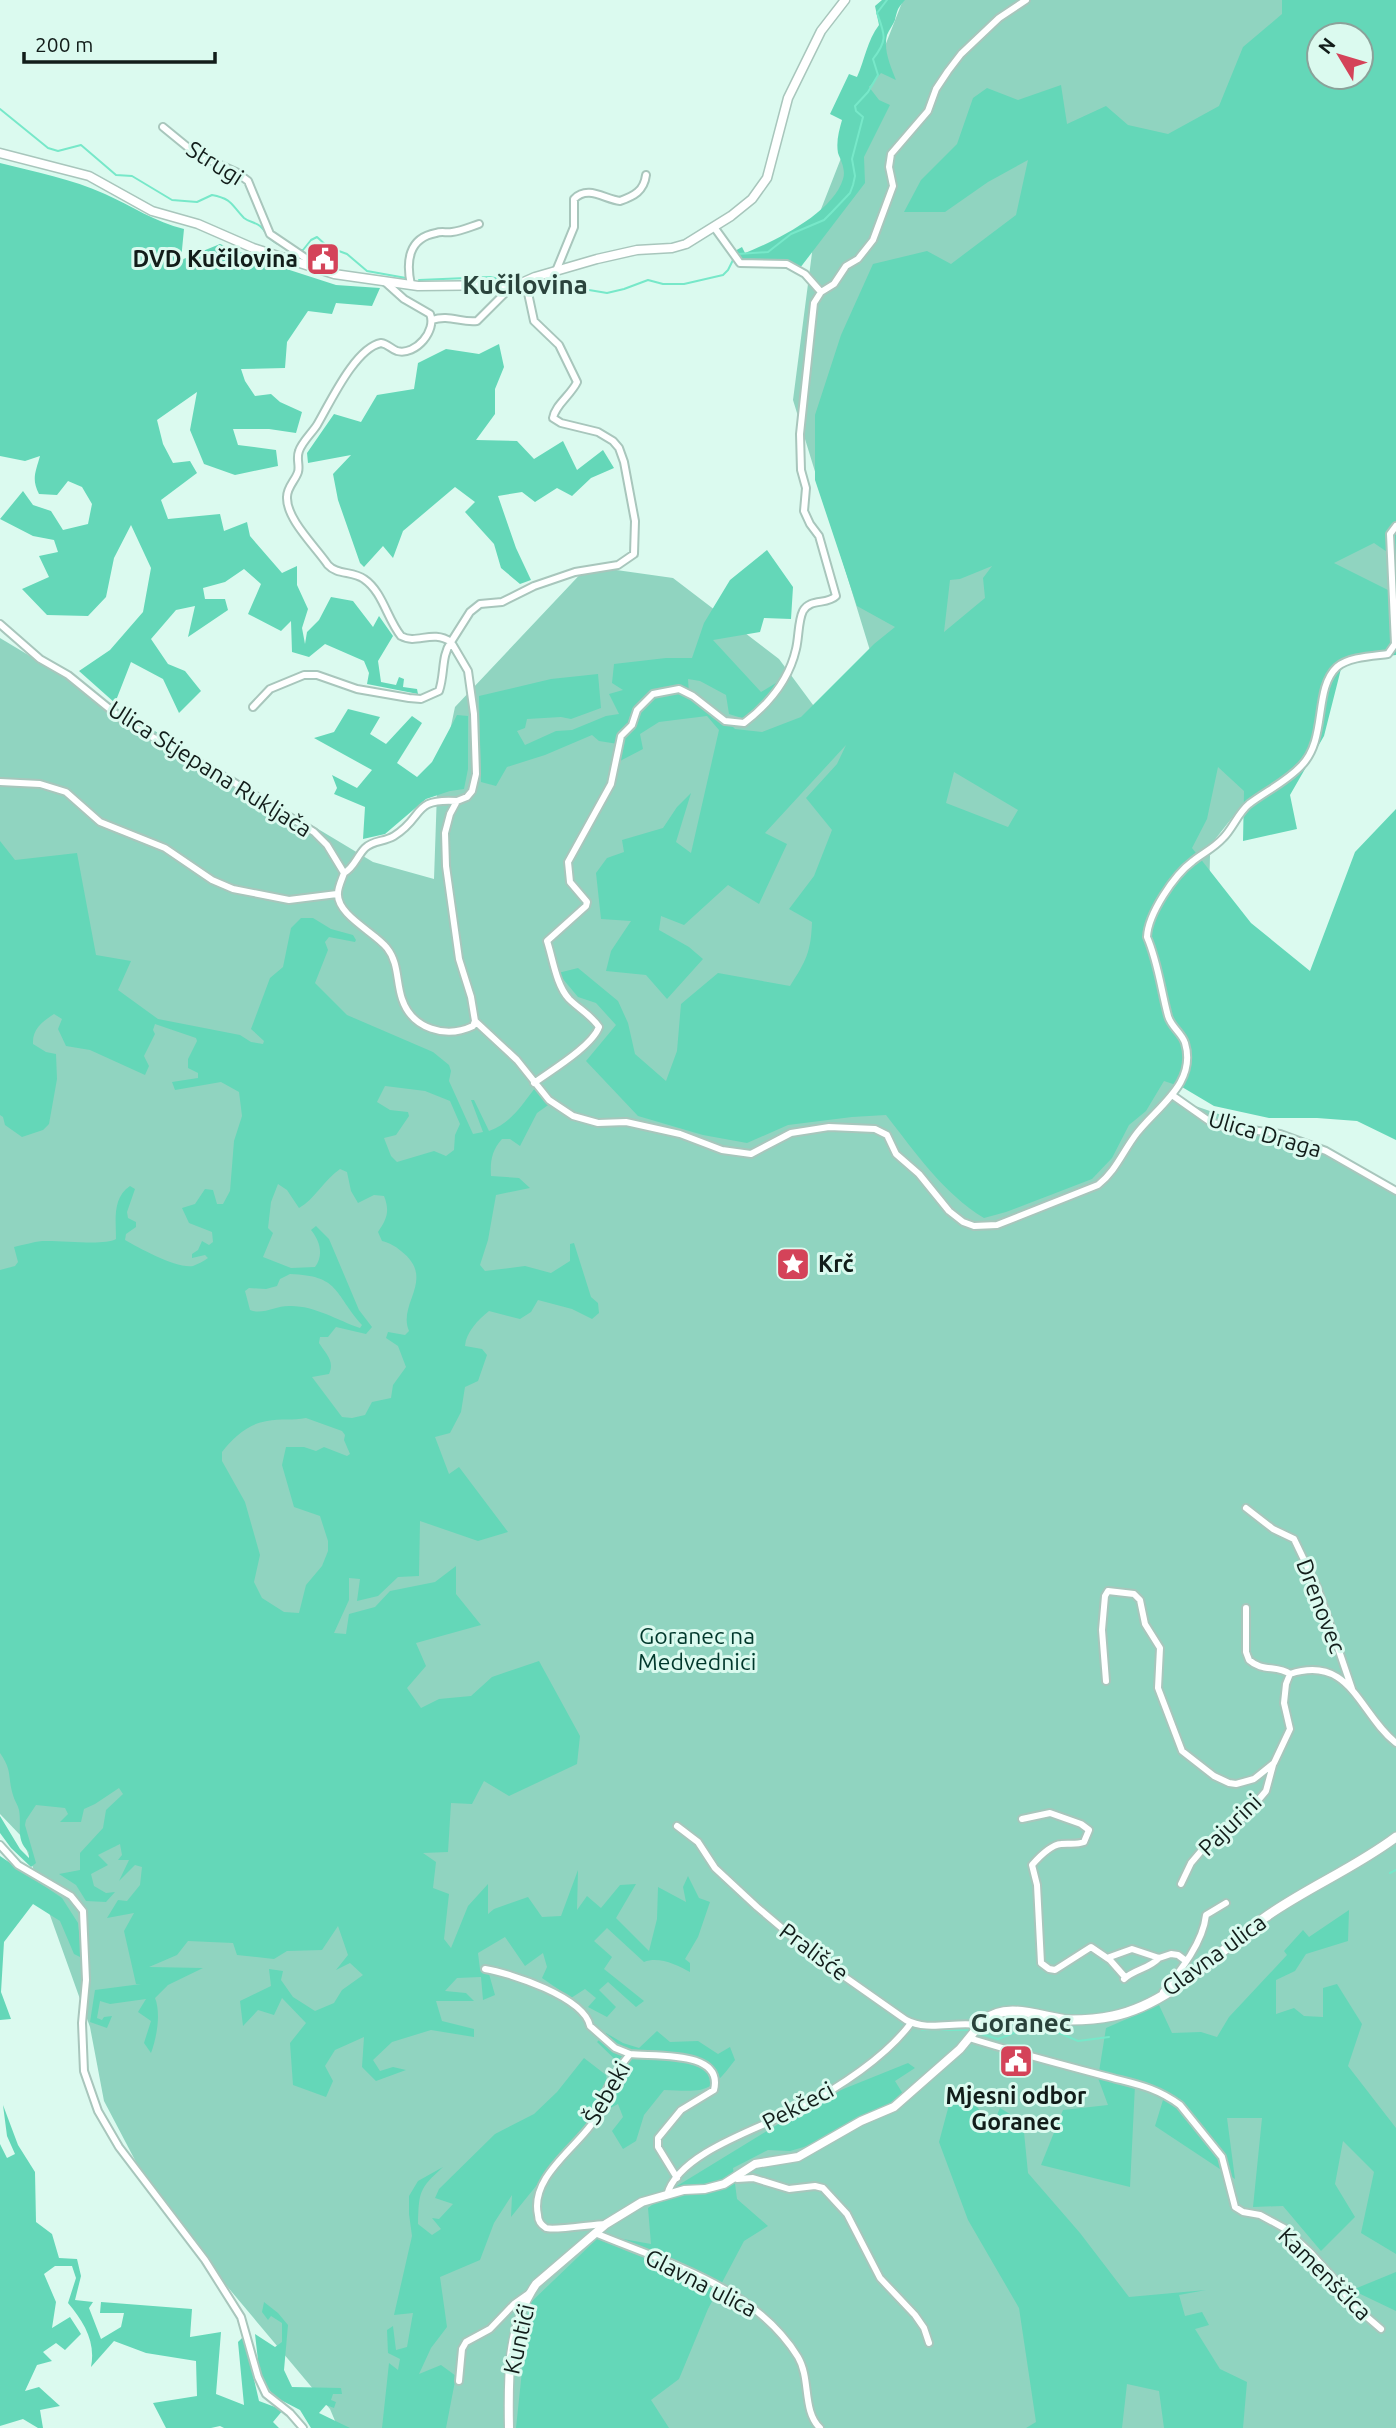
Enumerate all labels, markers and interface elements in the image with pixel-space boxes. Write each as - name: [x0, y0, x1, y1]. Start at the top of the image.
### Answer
- scale bar: [24, 21, 215, 65]
- north arrow: [1305, 21, 1375, 91]
- text: 200 m: [35, 32, 93, 56]
- text: N: [1314, 33, 1340, 58]
- street label: Strugi: [182, 136, 248, 190]
- public building icon: DVD Kučilovina: [304, 240, 342, 278]
- place label: DVD Kučilovina: [132, 246, 298, 271]
- district label: Kučilovina: [462, 270, 588, 299]
- street label: Ulica Stjepana Rukljača: [104, 696, 316, 841]
- street label: Ulica Draga: [1206, 1105, 1325, 1162]
- place icon: Krč: [774, 1245, 812, 1283]
- place label: Krč: [818, 1251, 854, 1276]
- street label: Drenovec: [1292, 1555, 1351, 1657]
- park label: Goranec na Medvednici: [638, 1623, 756, 1674]
- street label: Pajurini: [1193, 1789, 1266, 1860]
- street label: Glavna ulica: [1157, 1909, 1270, 2000]
- street label: Prališće: [775, 1918, 853, 1985]
- district label: Goranec: [970, 2008, 1072, 2037]
- public building icon: Mjesni odbor Goranec: [997, 2042, 1035, 2080]
- street label: Šebeki: [579, 2057, 634, 2128]
- street label: Pekčeci: [758, 2076, 838, 2135]
- place label: Mjesni odbor Goranec: [946, 2083, 1087, 2134]
- street label: Kamenščica: [1274, 2222, 1377, 2325]
- street label: Glavna ulica: [641, 2244, 761, 2321]
- street label: Kuntići: [498, 2301, 539, 2376]

